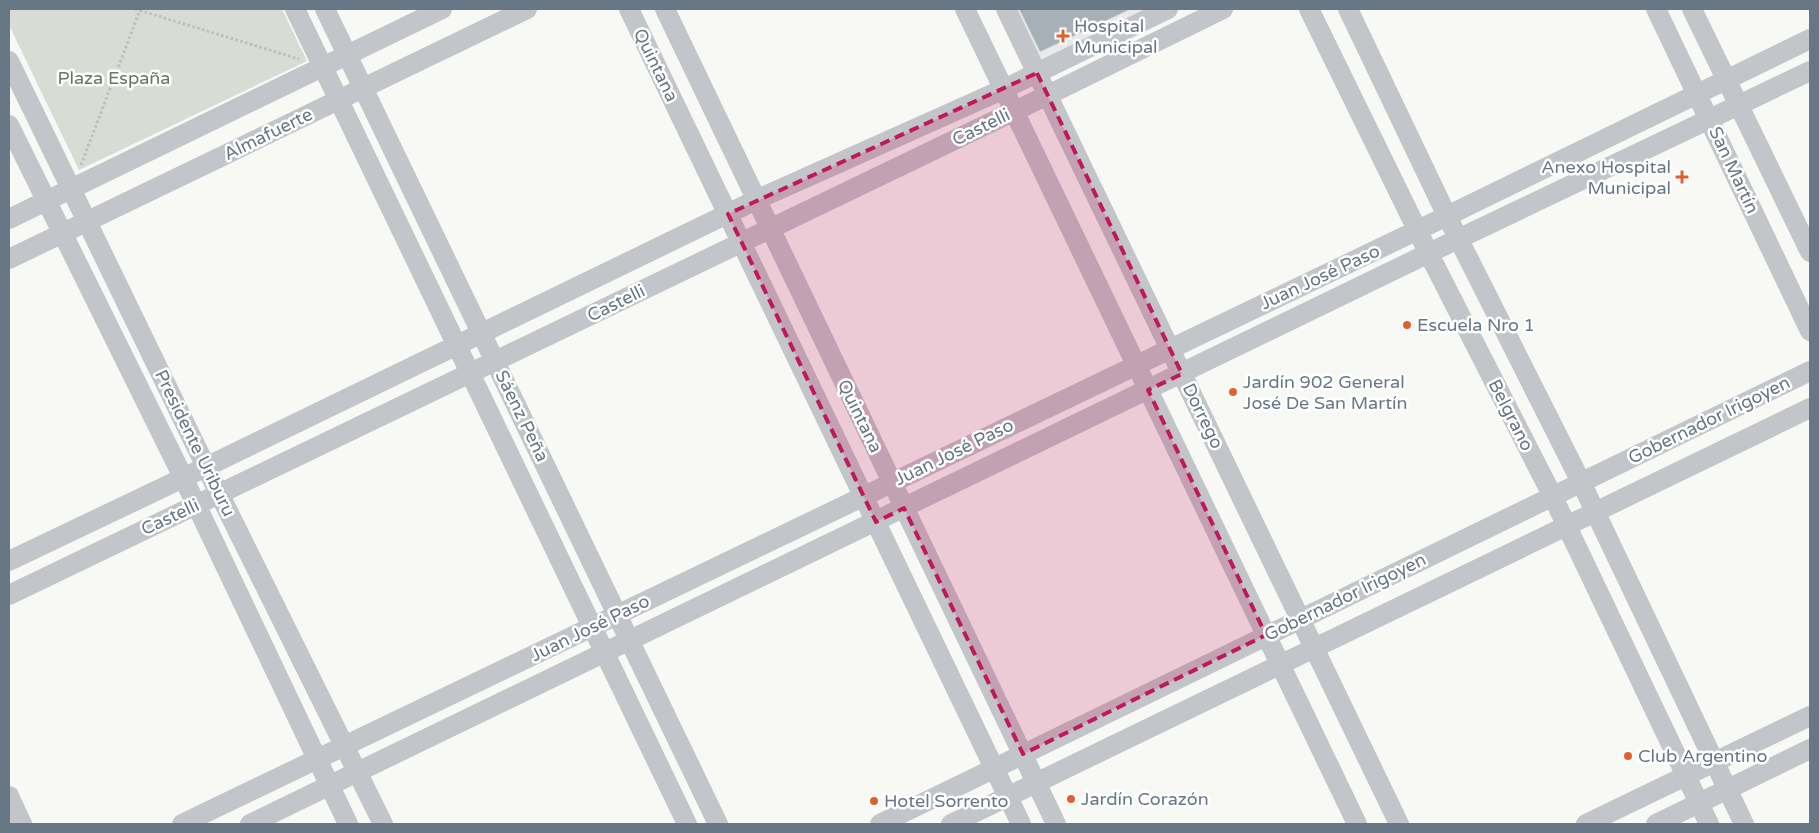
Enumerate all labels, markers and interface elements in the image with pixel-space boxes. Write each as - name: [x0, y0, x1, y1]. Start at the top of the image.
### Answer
- place label: Hospital Municipal: [1074, 15, 1158, 58]
- street label: Quintana: [629, 25, 683, 105]
- marker: Hospital Municipal: [1056, 29, 1070, 43]
- park label: Plaza España: [58, 67, 170, 89]
- street label: Almafuerte: [220, 103, 316, 165]
- street label: Castelli: [949, 104, 1013, 150]
- street label: San Martín: [1704, 123, 1764, 217]
- place label: Anexo Hospital Municipal: [1541, 156, 1671, 199]
- marker: Anexo Hospital Municipal: [1675, 170, 1689, 184]
- street label: Juan José Paso: [1257, 240, 1383, 314]
- street label: Castelli: [584, 280, 648, 326]
- place label: Escuela Nro 1: [1417, 314, 1535, 336]
- marker: Escuela Nro 1: [1401, 319, 1413, 331]
- street label: Presidente Uriburu: [150, 366, 240, 520]
- street label: Sáenz Peña: [490, 367, 554, 465]
- place label: Jardín 902 General José De San Martín: [1243, 371, 1407, 414]
- street label: Gobernador Irigoyen: [1625, 371, 1793, 469]
- street label: Quintana: [833, 376, 887, 456]
- street label: Belgrano: [1484, 376, 1538, 454]
- street label: Dorrego: [1178, 380, 1228, 452]
- marker: Jardín 902 General José De San Martín: [1227, 386, 1239, 398]
- street label: Juan José Paso: [891, 414, 1017, 490]
- street label: Castelli: [137, 494, 203, 540]
- street label: Gobernador Irigoyen: [1261, 548, 1429, 646]
- street label: Juan José Paso: [527, 590, 653, 666]
- place label: Club Argentino: [1638, 745, 1768, 767]
- marker: Club Argentino: [1622, 750, 1634, 762]
- place label: Jardín Corazón: [1081, 788, 1209, 810]
- place label: Hotel Sorrento: [884, 790, 1009, 812]
- marker: Jardín Corazón: [1065, 793, 1077, 805]
- marker: Hotel Sorrento: [868, 795, 880, 807]

